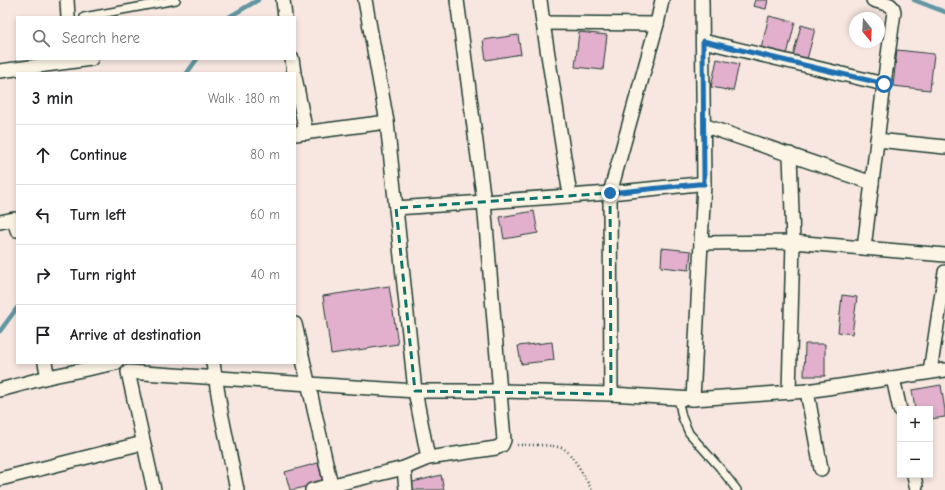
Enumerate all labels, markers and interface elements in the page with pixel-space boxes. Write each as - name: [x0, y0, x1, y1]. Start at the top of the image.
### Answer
- north arrow: [849, 12, 885, 48]
- search box: [16, 16, 296, 60]
- icon: search: [30, 27, 52, 49]
- text: Search here: [62, 29, 140, 47]
- route start: [875, 75, 893, 93]
- text: 3 min: [32, 89, 73, 108]
- text: Walk · 180 m: [208, 91, 280, 106]
- icon: ahead: [32, 144, 54, 166]
- text: Continue: [70, 146, 127, 164]
- text: 80 m: [250, 147, 280, 162]
- route end: [601, 184, 619, 202]
- icon: left: [32, 204, 54, 226]
- text: Turn left: [70, 206, 126, 224]
- text: 60 m: [250, 207, 280, 222]
- icon: right: [32, 264, 54, 286]
- text: Turn right: [70, 266, 136, 284]
- text: 40 m: [251, 267, 280, 282]
- icon: arrive: [32, 324, 54, 346]
- text: Arrive at destination: [70, 326, 201, 344]
- map controls: [897, 406, 933, 478]
- button: +: [897, 406, 933, 442]
- button: −: [897, 442, 933, 478]

